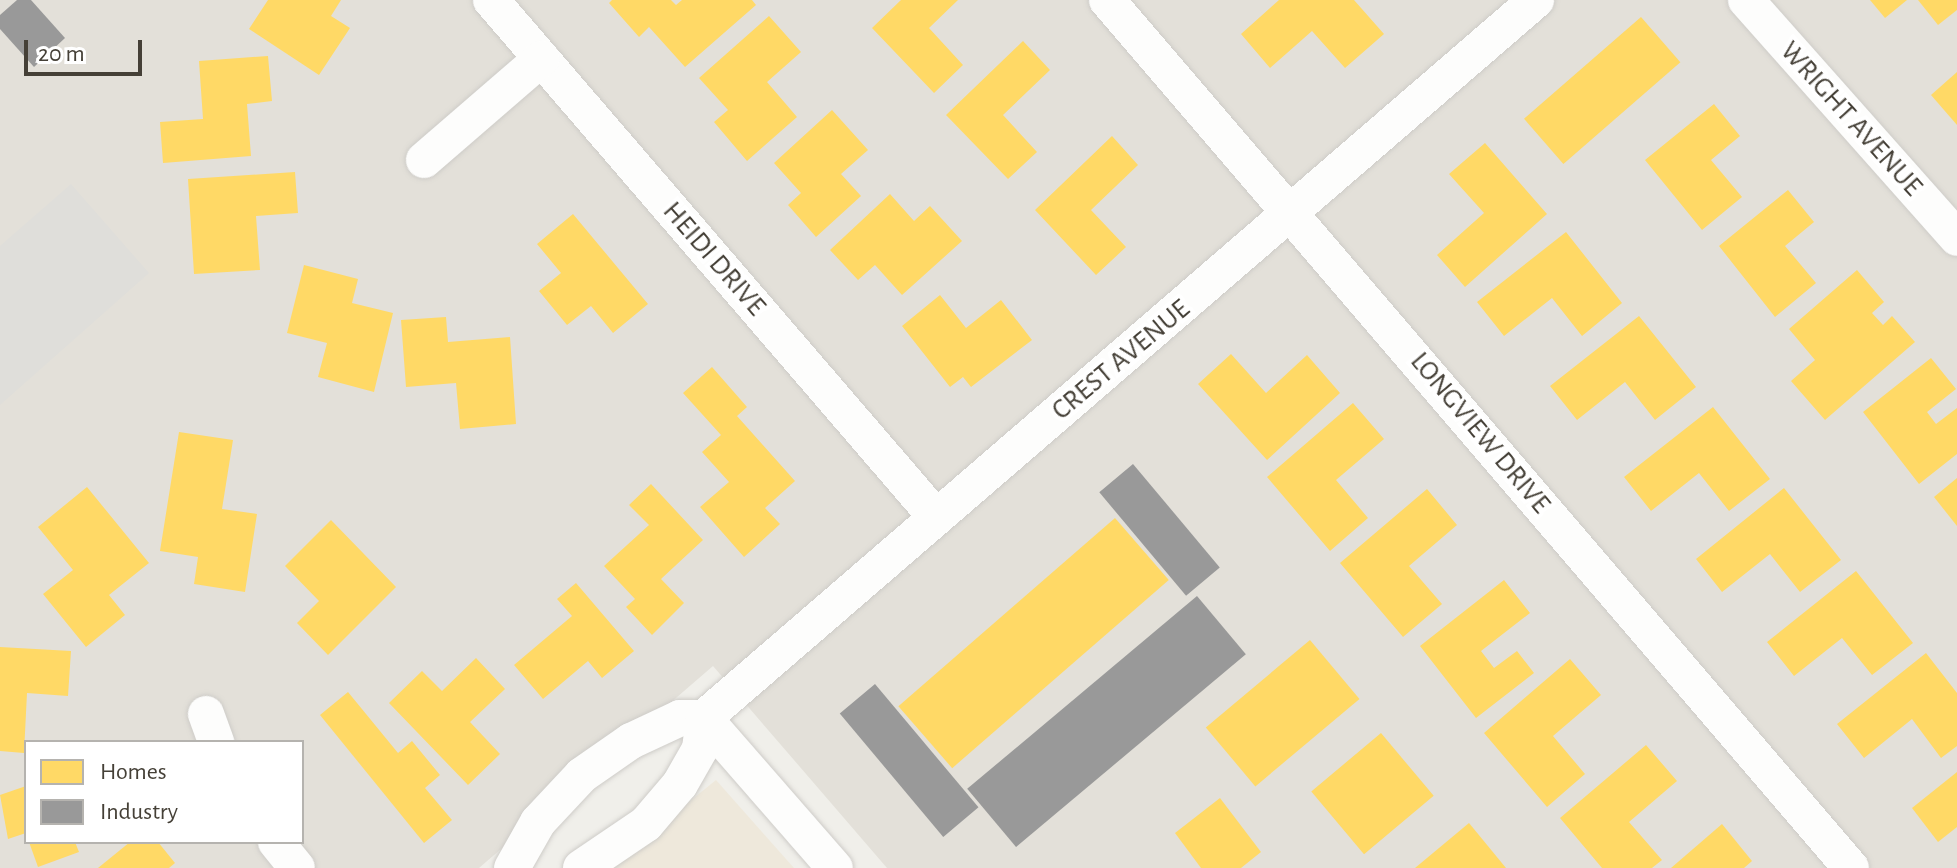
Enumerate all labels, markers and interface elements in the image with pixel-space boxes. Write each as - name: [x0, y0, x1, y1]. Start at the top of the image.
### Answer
- scale bar: [28, 24, 146, 74]
- street label: WRIGHT AVENUE: [1773, 35, 1929, 203]
- text: 20 m: [38, 42, 85, 66]
- street label: HEIDI DRIVE: [655, 195, 773, 323]
- street label: CREST AVENUE: [1045, 293, 1197, 427]
- street label: LONGVIEW DRIVE: [1403, 345, 1557, 521]
- legend: [24, 740, 304, 844]
- text: Homes: [100, 760, 167, 784]
- text: Industry: [100, 800, 178, 824]

